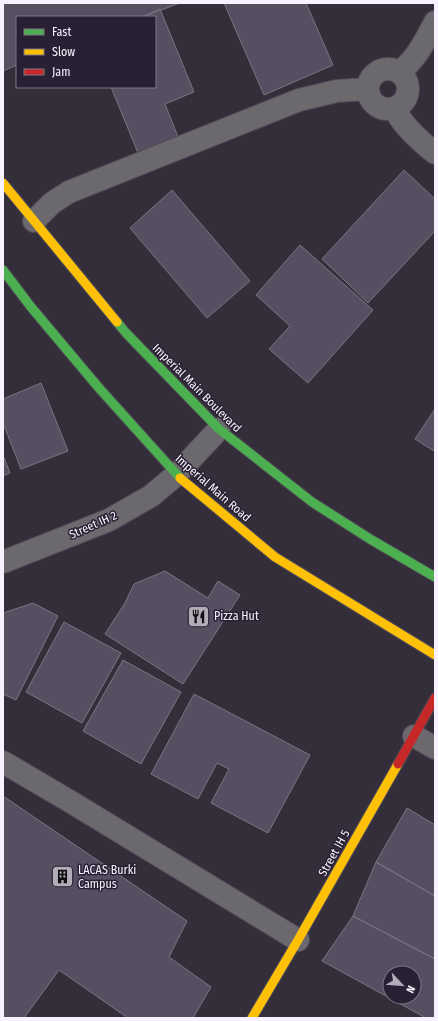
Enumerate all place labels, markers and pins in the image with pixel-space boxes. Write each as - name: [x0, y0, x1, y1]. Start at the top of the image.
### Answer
- restaurant icon: Pizza Hut: [185, 603, 211, 629]
- place label: Pizza Hut: [214, 609, 259, 623]
- place label: LACAS Burki Campus: [78, 863, 136, 891]
- building icon: LACAS Burki Campus: [50, 864, 76, 890]

